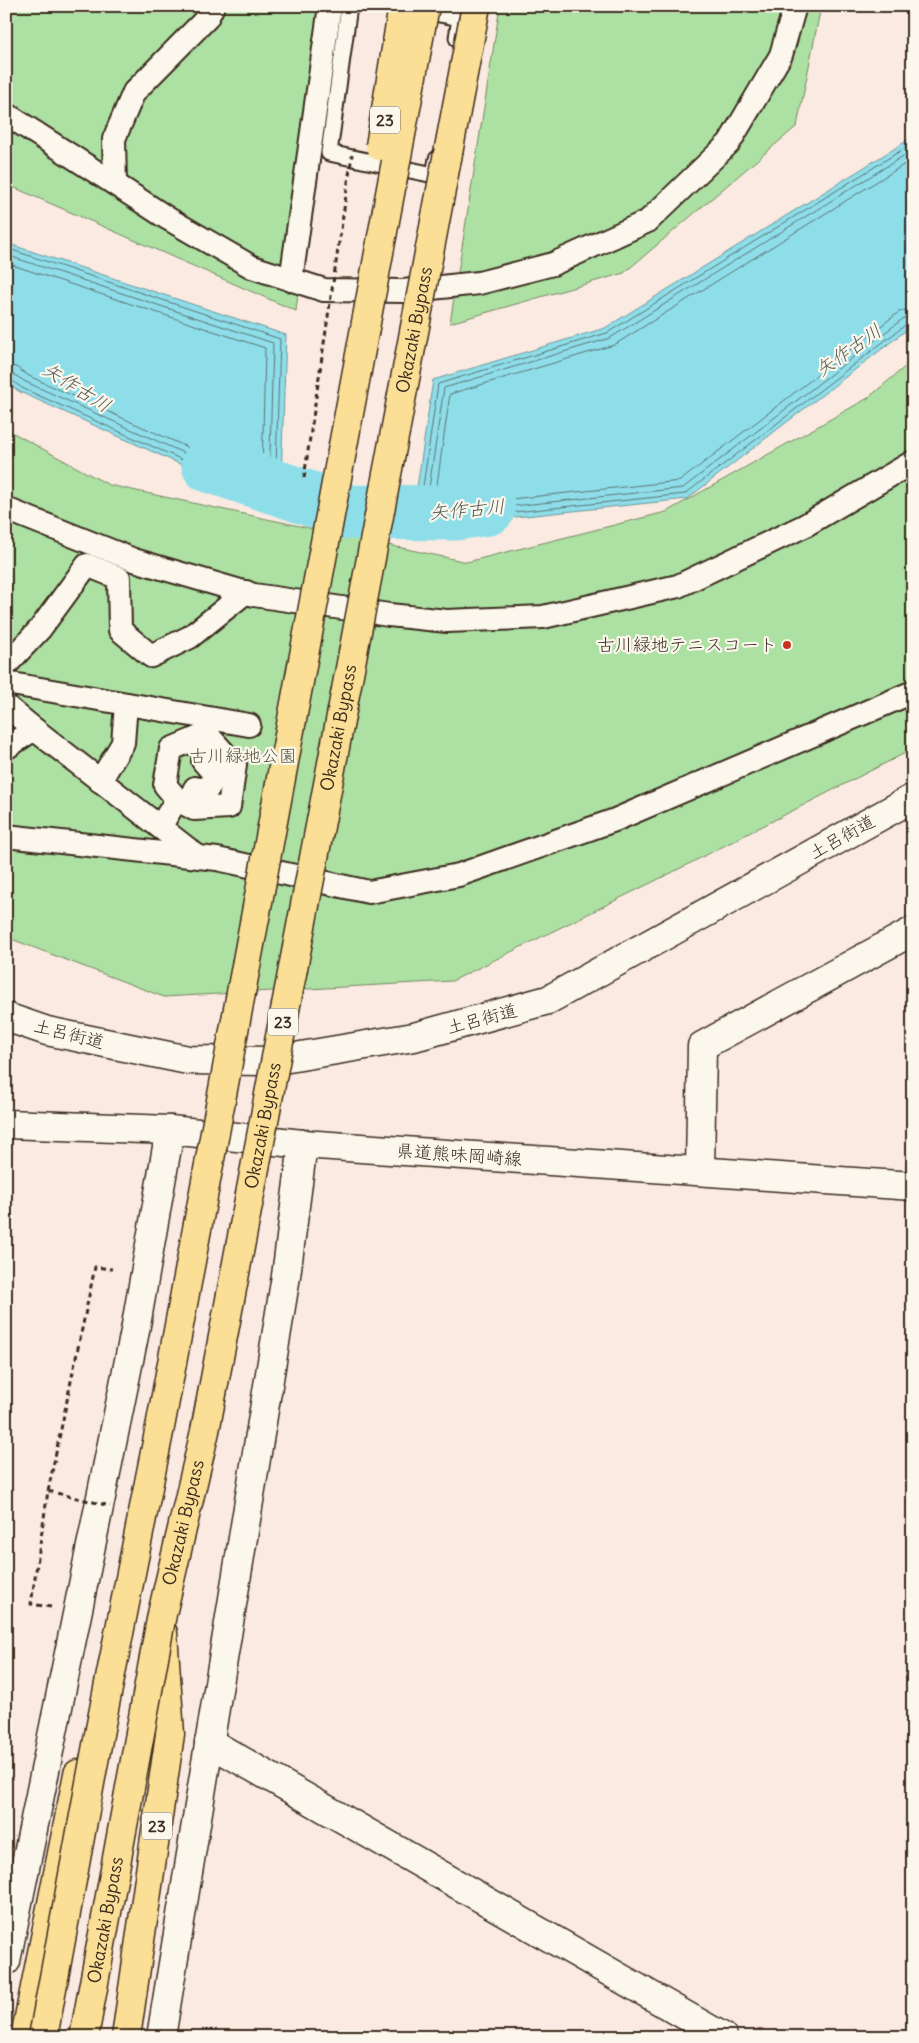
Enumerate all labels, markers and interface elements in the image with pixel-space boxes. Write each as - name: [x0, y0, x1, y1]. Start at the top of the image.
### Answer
- road number: 23: [370, 106, 400, 134]
- street label: Okazaki Bypass: [391, 264, 437, 395]
- water label: 矢作古川: [810, 318, 886, 382]
- water label: 矢作古川: [38, 357, 116, 417]
- water label: 矢作古川: [428, 494, 506, 524]
- place label: 古川緑地テニスコート: [597, 633, 777, 656]
- marker: 古川緑地テニスコート: [781, 639, 793, 651]
- street label: Okazaki Bypass: [315, 662, 362, 793]
- park label: 古川緑地公園: [189, 744, 297, 767]
- street label: 土呂街道: [805, 809, 879, 864]
- street label: 土呂街道: [444, 998, 520, 1039]
- road number: 23: [268, 1009, 298, 1036]
- street label: 土呂街道: [31, 1014, 107, 1053]
- street label: Okazaki Bypass: [239, 1060, 286, 1191]
- street label: 県道熊味岡崎線: [395, 1139, 523, 1170]
- street label: Okazaki Bypass: [157, 1457, 209, 1588]
- road number: 23: [142, 1812, 172, 1840]
- street label: Okazaki Bypass: [82, 1855, 128, 1985]

